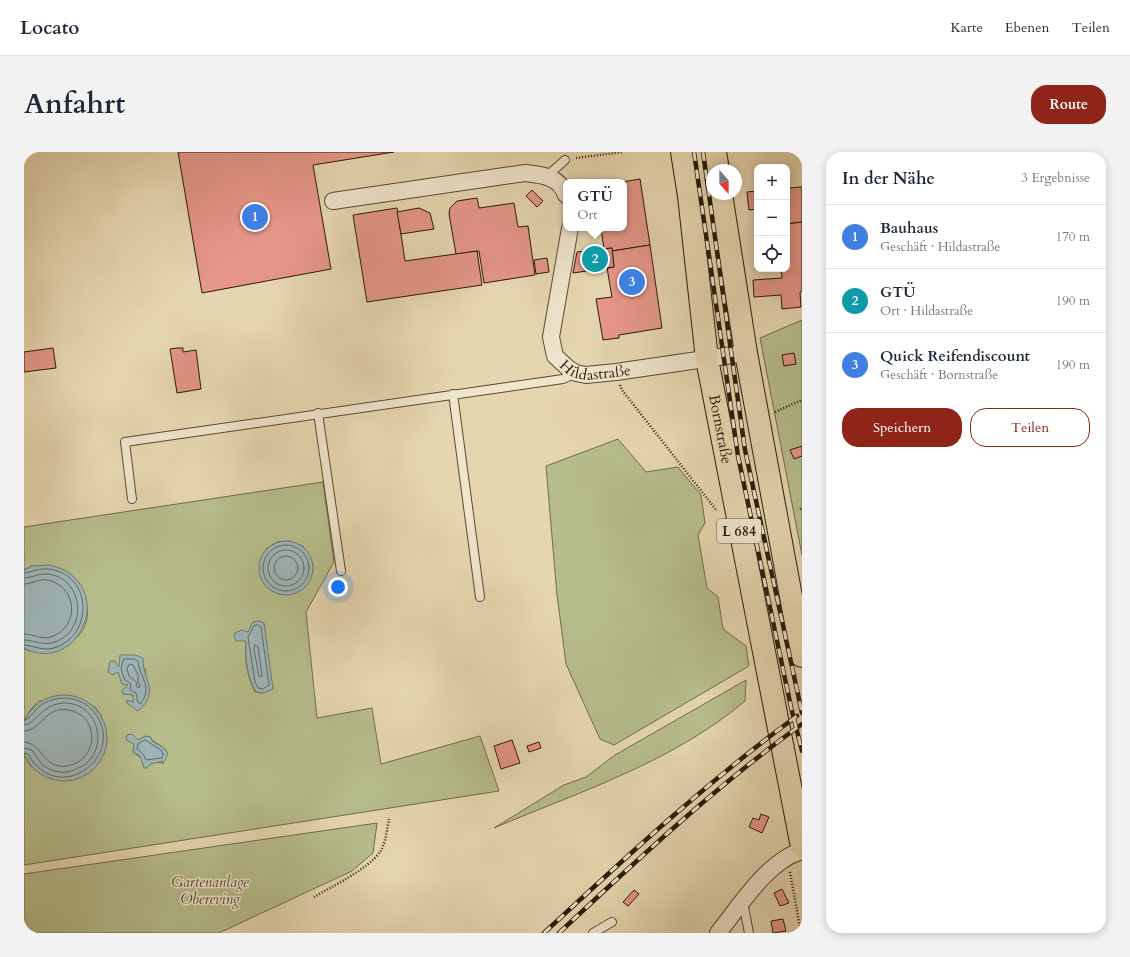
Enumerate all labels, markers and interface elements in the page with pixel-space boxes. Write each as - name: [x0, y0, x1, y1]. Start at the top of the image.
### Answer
- text: Locato: [20, 15, 79, 41]
- text: Karte: [950, 18, 983, 37]
- text: Ebenen: [1005, 18, 1050, 37]
- text: Teilen: [1072, 18, 1110, 37]
- text: Anfahrt: [24, 85, 125, 123]
- button: Route: [1031, 85, 1106, 124]
- north arrow: [706, 164, 742, 200]
- map controls: [754, 164, 790, 272]
- button: +: [754, 164, 790, 200]
- text: In der Nähe: [842, 167, 935, 190]
- text: 3 Ergebnisse: [1021, 169, 1090, 187]
- popup: [563, 179, 627, 231]
- text: GTÜ: [577, 186, 613, 206]
- button: −: [754, 200, 790, 236]
- pin: 1: [242, 202, 268, 232]
- text: Ort: [577, 206, 597, 224]
- text: Bauhaus: [880, 218, 938, 238]
- text: 1: [852, 228, 858, 246]
- text: 170 m: [1056, 228, 1090, 246]
- button: locate: [754, 236, 790, 272]
- text: Geschäft · Hildastraße: [880, 238, 1001, 256]
- pin: 2: [582, 244, 608, 274]
- pin: 3: [619, 267, 645, 297]
- text: GTÜ: [880, 282, 915, 302]
- text: 2: [852, 292, 858, 310]
- text: 190 m: [1056, 292, 1090, 310]
- text: Ort · Hildastraße: [880, 302, 973, 320]
- text: Quick Reifendiscount: [880, 346, 1030, 366]
- street label: Hildastraße: [555, 355, 632, 385]
- text: 3: [852, 356, 858, 374]
- text: 190 m: [1056, 356, 1090, 374]
- text: Geschäft · Bornstraße: [880, 366, 998, 384]
- street label: Bornstraße: [704, 393, 737, 466]
- button: Speichern: [842, 408, 962, 447]
- button: Teilen: [970, 408, 1090, 447]
- road number: L 684: [717, 519, 761, 543]
- your location: [328, 577, 348, 597]
- park label: Gartenanlage Obereving: [171, 872, 249, 909]

